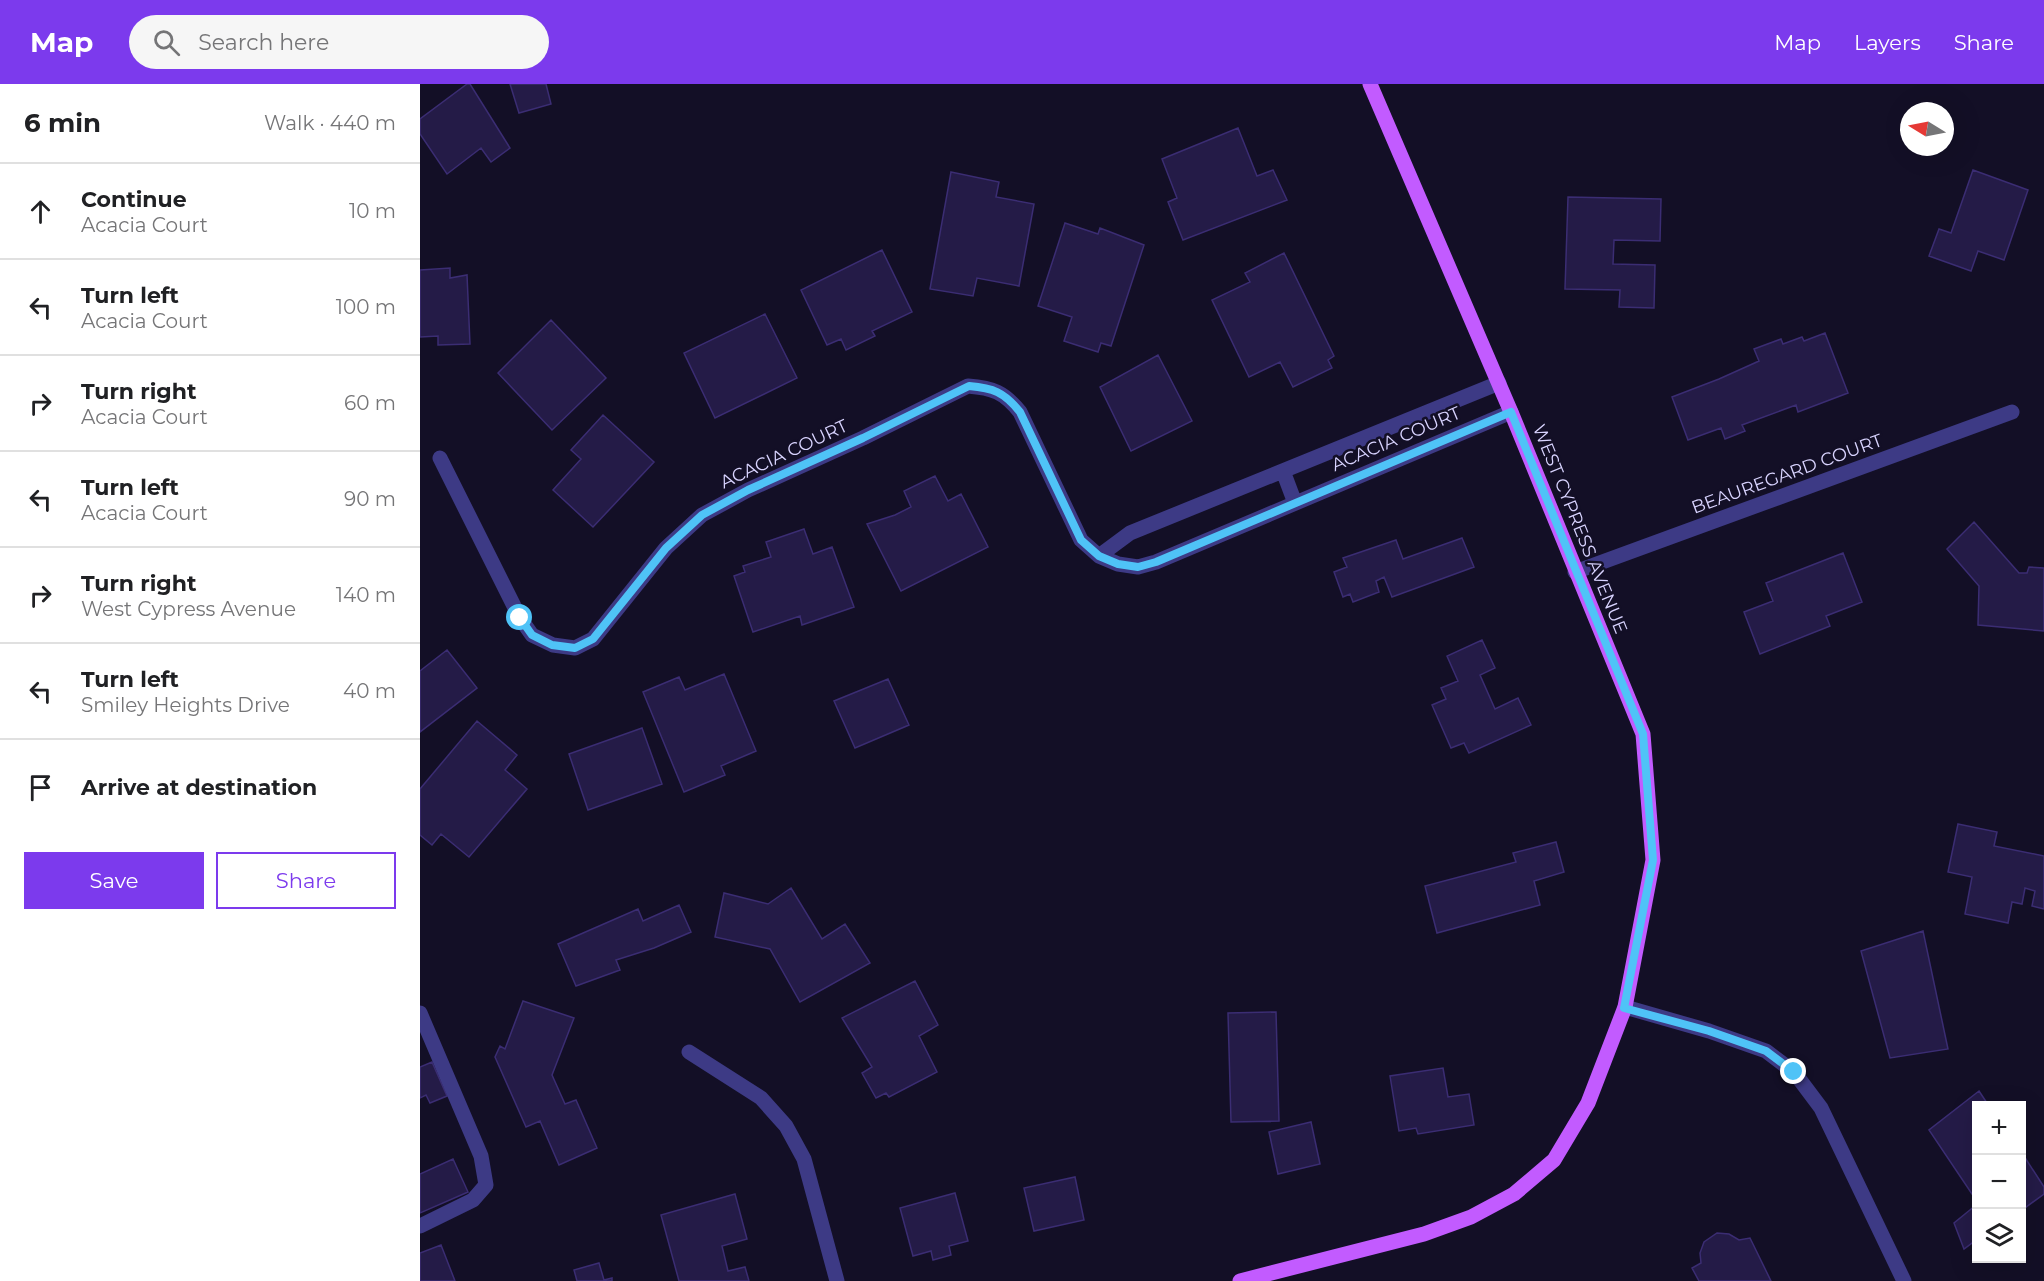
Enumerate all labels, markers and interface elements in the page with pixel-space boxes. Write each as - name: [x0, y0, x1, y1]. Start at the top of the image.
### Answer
- search box: [129, 15, 549, 69]
- text: Map: [30, 25, 93, 59]
- icon: search: [150, 26, 183, 59]
- text: Search here: [198, 29, 329, 56]
- text: Map: [1774, 30, 1821, 55]
- text: Layers: [1854, 30, 1921, 55]
- text: Share: [1954, 30, 2014, 55]
- north arrow: [1900, 102, 1954, 156]
- text: 6 min: [24, 107, 101, 139]
- text: Walk · 440 m: [264, 111, 396, 135]
- text: Continue: [81, 186, 187, 213]
- icon: ahead: [24, 195, 57, 228]
- text: 10 m: [349, 199, 396, 223]
- text: Acacia Court: [81, 213, 208, 237]
- text: Turn left: [81, 282, 179, 309]
- icon: left: [24, 291, 57, 324]
- text: 100 m: [336, 295, 396, 319]
- text: Acacia Court: [81, 309, 208, 333]
- text: Turn right: [81, 378, 196, 405]
- icon: right: [24, 387, 57, 420]
- text: 60 m: [344, 391, 396, 415]
- street label: ACACIA COURT: [1328, 402, 1465, 476]
- text: Acacia Court: [81, 405, 208, 429]
- street label: ACACIA COURT: [717, 415, 852, 493]
- street label: WEST CYPRESS AVENUE: [1528, 421, 1632, 637]
- street label: BEAUREGARD COURT: [1689, 429, 1886, 519]
- text: Turn left: [81, 474, 179, 501]
- icon: left: [24, 483, 57, 516]
- text: 90 m: [344, 487, 396, 511]
- text: Acacia Court: [81, 501, 208, 525]
- text: Turn right: [81, 570, 196, 597]
- icon: right: [24, 579, 57, 612]
- text: 140 m: [336, 583, 396, 607]
- text: West Cypress Avenue: [81, 597, 296, 621]
- route start: [506, 604, 532, 630]
- text: Turn left: [81, 666, 179, 693]
- icon: left: [24, 675, 57, 708]
- text: 40 m: [343, 679, 396, 703]
- text: Smiley Heights Drive: [81, 693, 290, 717]
- icon: arrive: [24, 771, 57, 804]
- text: Arrive at destination: [81, 774, 317, 801]
- button: Save: [24, 852, 204, 909]
- button: Share: [216, 852, 396, 909]
- route end: [1780, 1058, 1806, 1084]
- map controls: [1972, 1101, 2026, 1263]
- button: +: [1972, 1101, 2026, 1155]
- button: −: [1972, 1155, 2026, 1209]
- button: layers: [1972, 1209, 2026, 1263]

